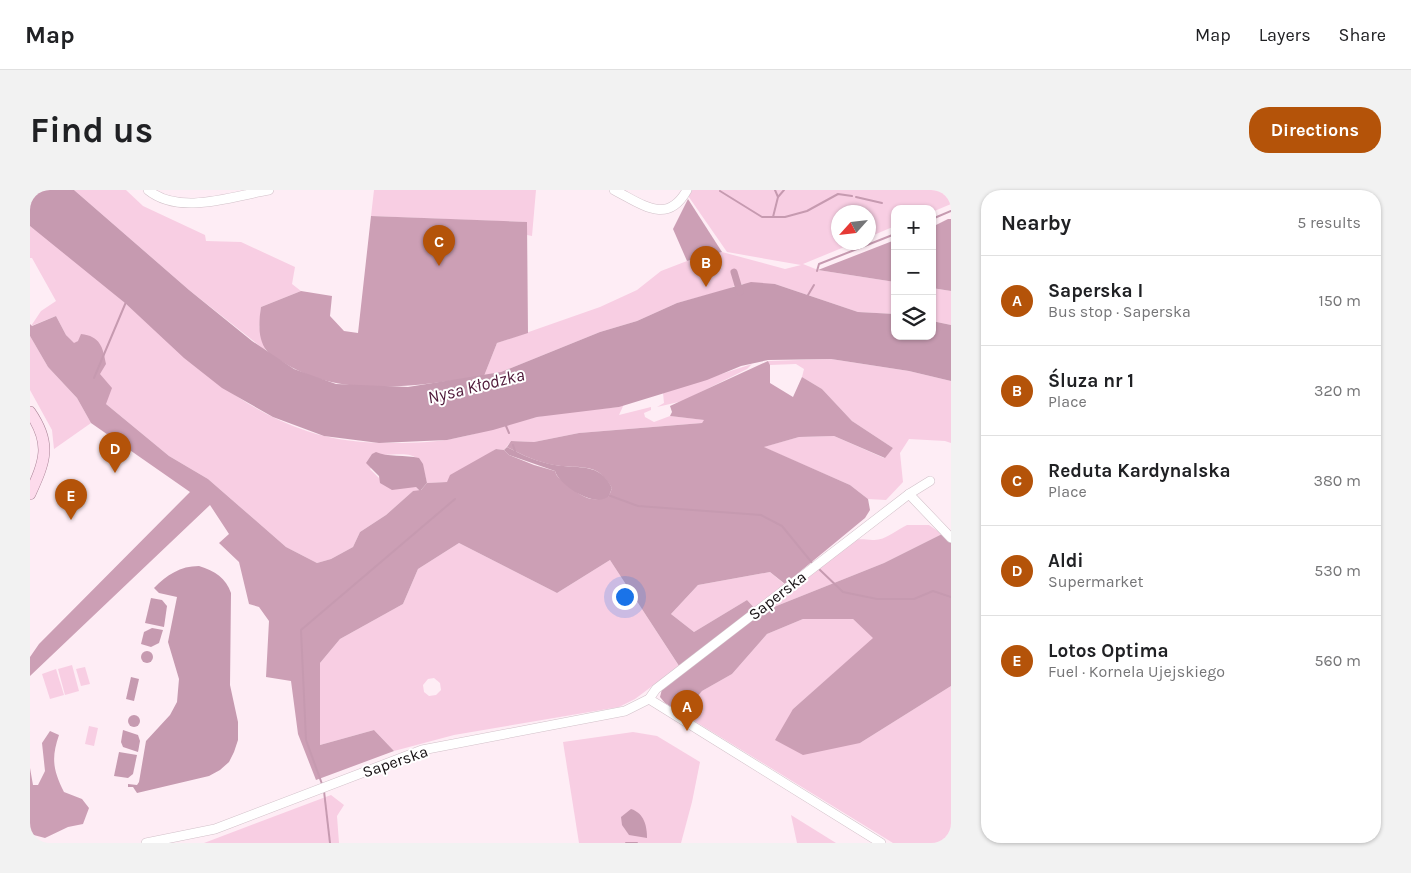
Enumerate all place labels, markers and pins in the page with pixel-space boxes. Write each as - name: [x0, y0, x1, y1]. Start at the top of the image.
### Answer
- pin: C: [423, 225, 455, 266]
- pin: B: [690, 246, 722, 287]
- pin: D: [99, 432, 131, 473]
- pin: E: [55, 479, 87, 520]
- pin: A: [671, 690, 703, 731]

